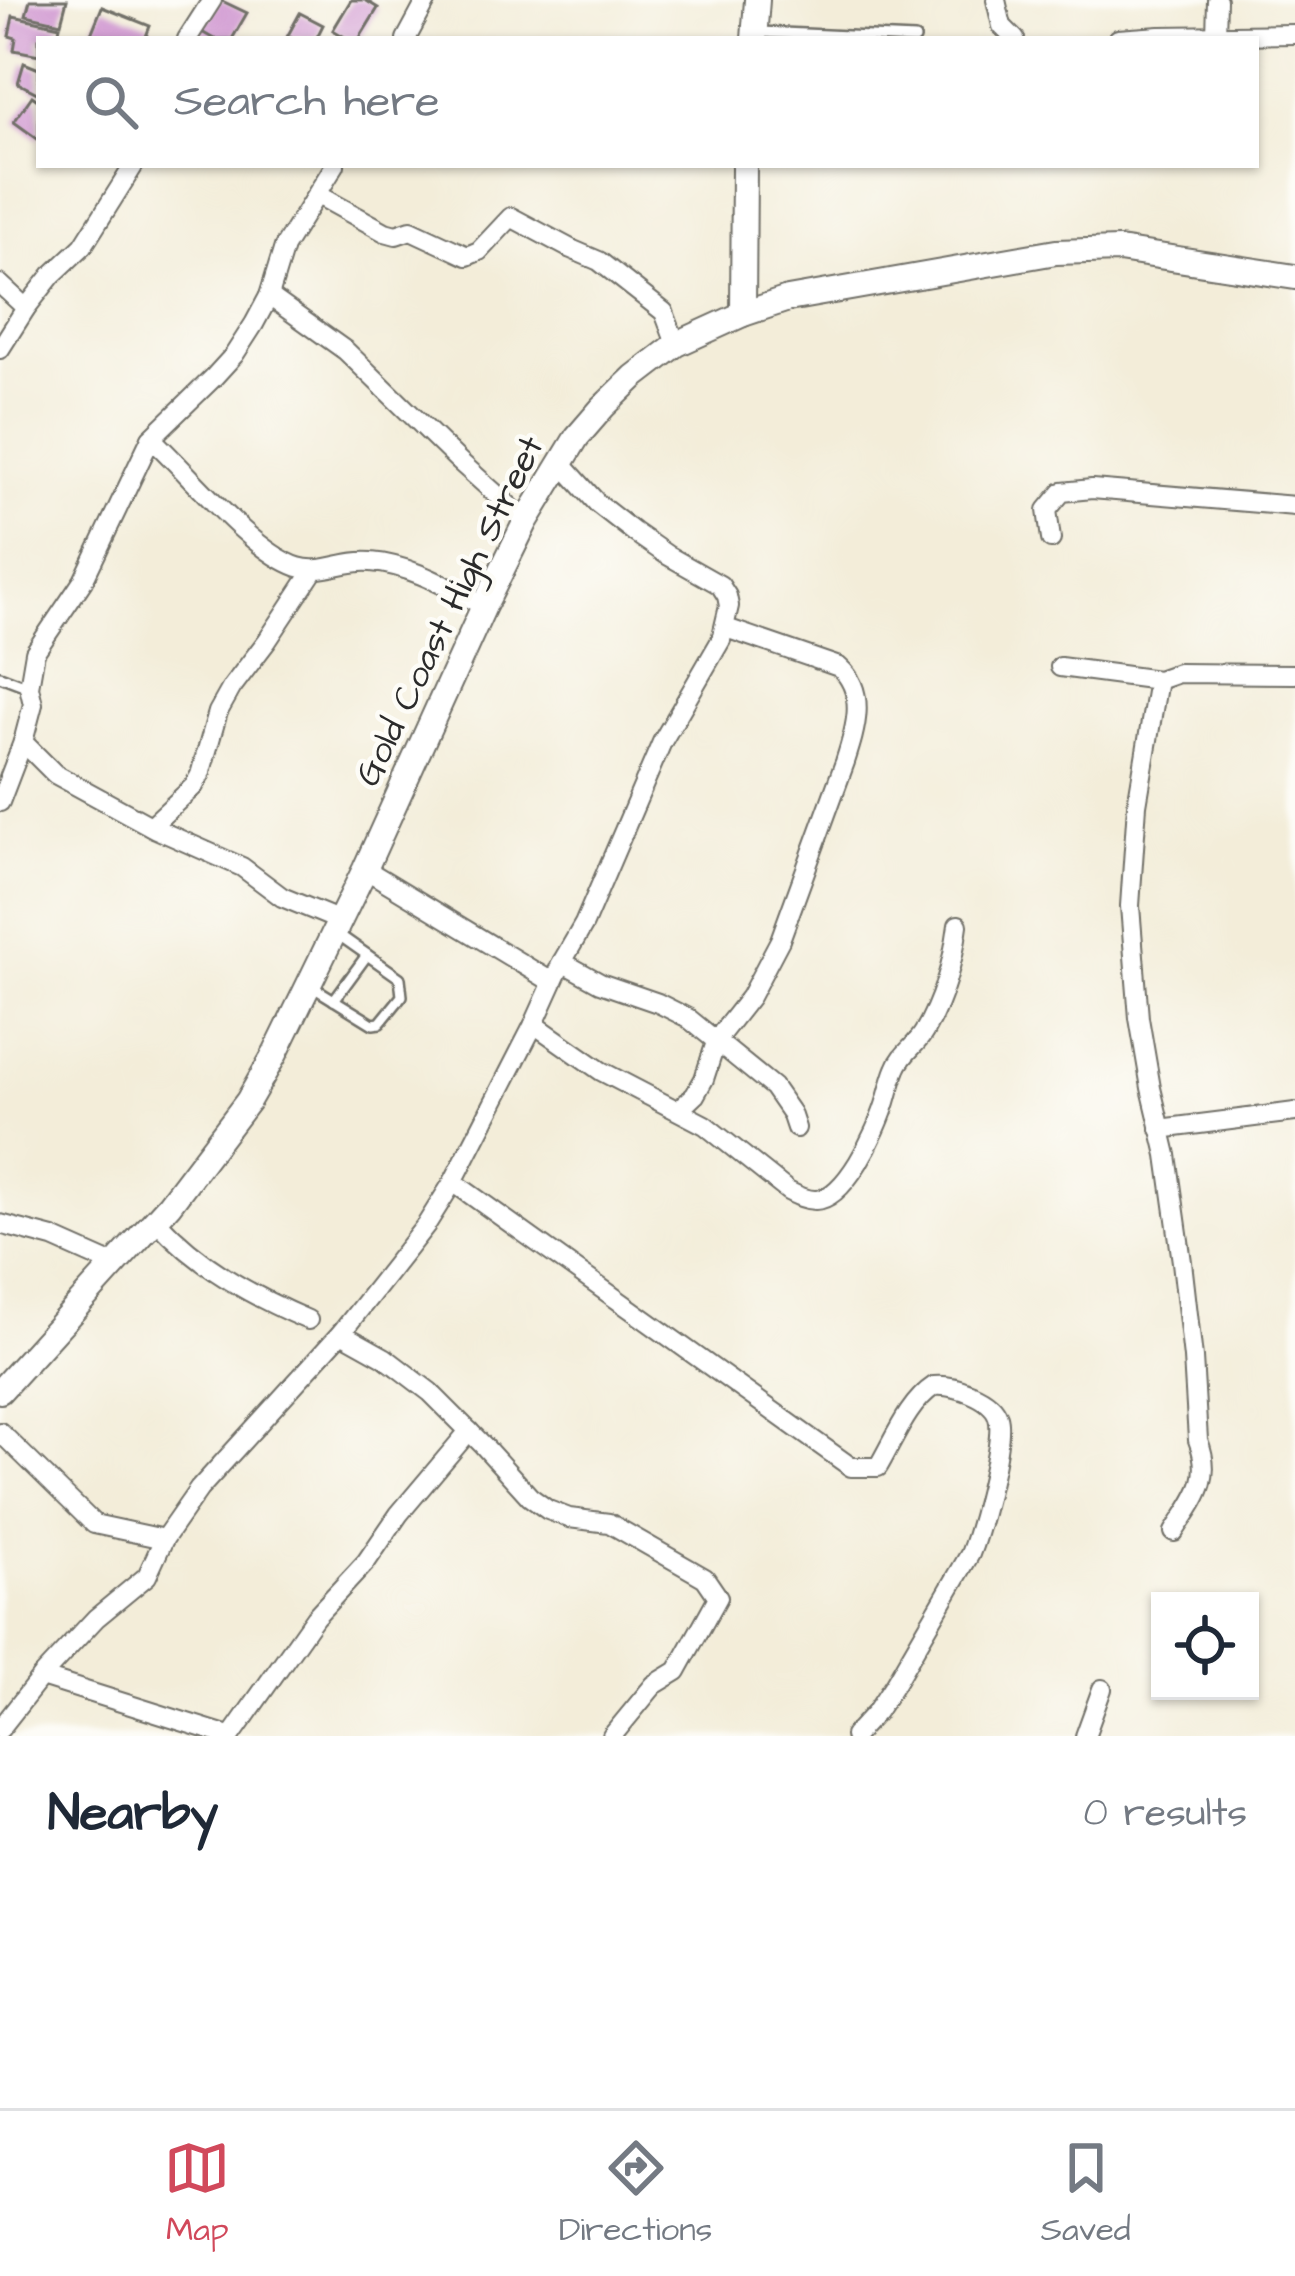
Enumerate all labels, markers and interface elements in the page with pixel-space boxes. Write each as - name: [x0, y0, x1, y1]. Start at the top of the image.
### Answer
- search box: [36, 36, 1259, 168]
- icon: search: [78, 69, 144, 135]
- text: Search here: [174, 71, 440, 133]
- street label: Gold Coast High Street: [343, 427, 558, 795]
- map controls: [1151, 1592, 1259, 1700]
- button: locate: [1151, 1592, 1259, 1700]
- text: Nearby: [48, 1779, 218, 1850]
- text: 0 results: [1083, 1787, 1247, 1841]
- tab: Map: [164, 2135, 230, 2253]
- tab: Directions: [559, 2135, 712, 2253]
- tab: Saved: [1041, 2135, 1131, 2253]

